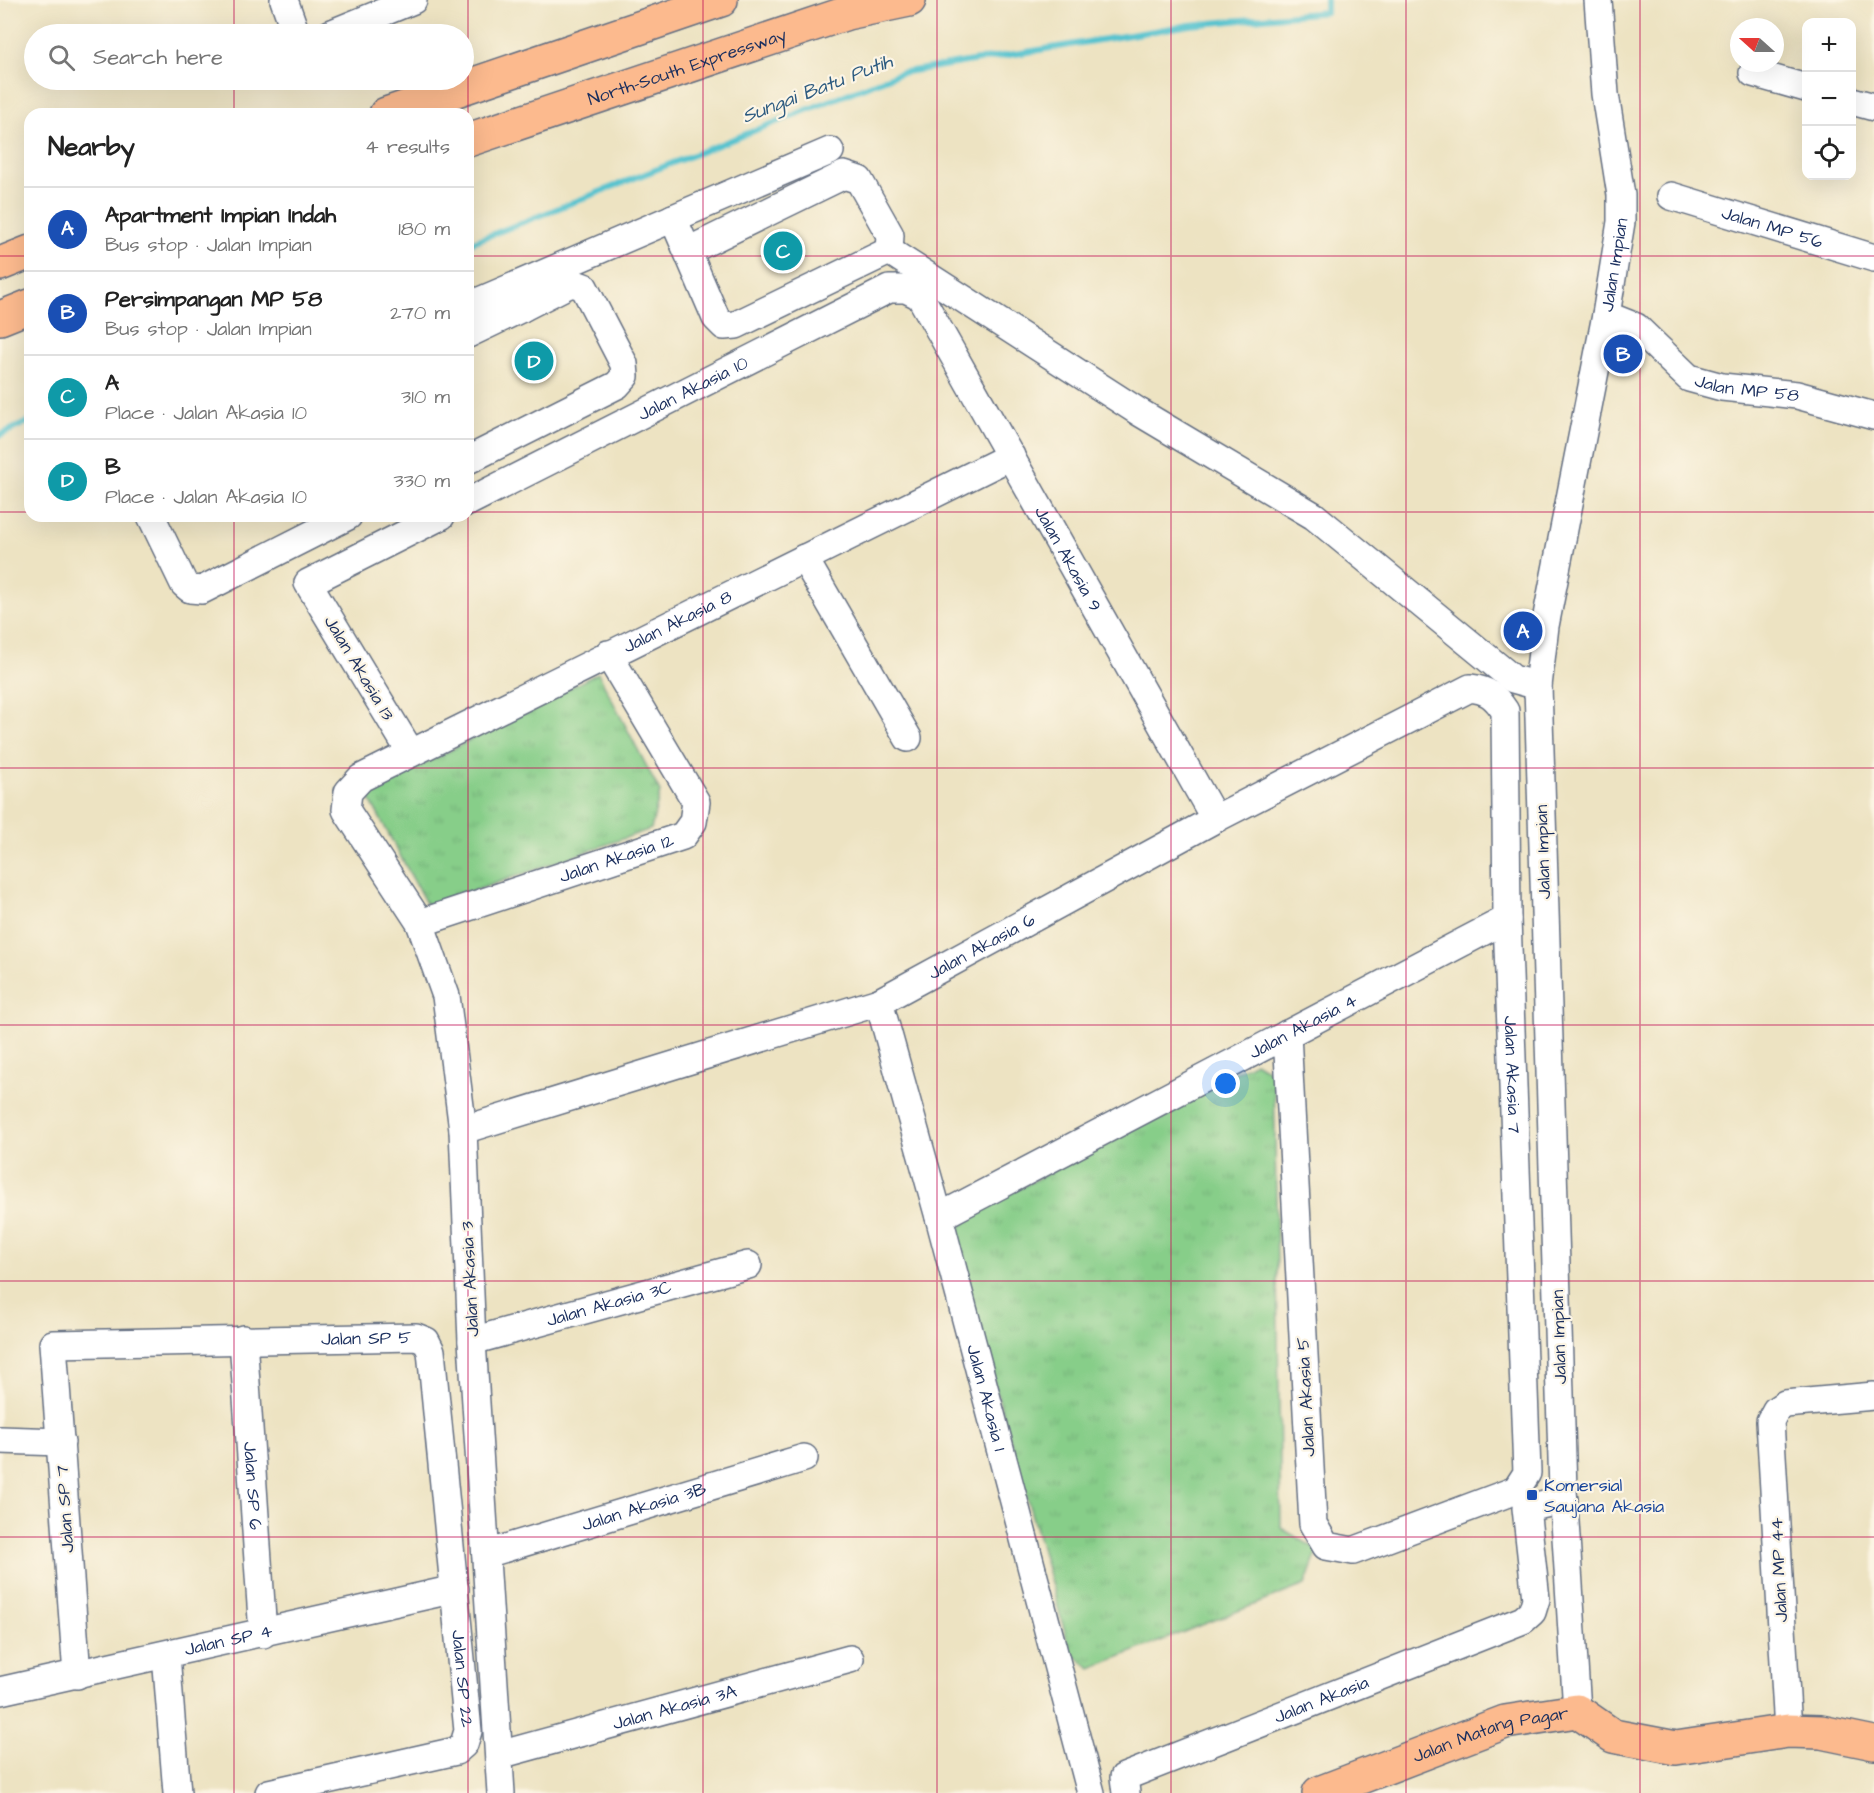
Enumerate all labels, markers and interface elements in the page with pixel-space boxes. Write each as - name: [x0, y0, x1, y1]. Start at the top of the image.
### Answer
- north arrow: [1730, 18, 1784, 72]
- map controls: [1802, 18, 1856, 180]
- button: +: [1802, 18, 1856, 72]
- street label: North–South Expressway: [584, 22, 790, 112]
- search box: [24, 24, 474, 90]
- icon: search: [45, 41, 78, 74]
- text: Search here: [93, 42, 223, 73]
- water label: Sungai Batu Putih: [738, 47, 898, 132]
- button: −: [1802, 72, 1856, 126]
- button: locate: [1802, 126, 1856, 180]
- text: Nearby: [48, 129, 135, 165]
- text: 4 results: [365, 133, 450, 161]
- text: Apartment Impian Indah: [105, 200, 336, 231]
- street label: Jalan MP 56: [1719, 200, 1826, 254]
- text: A: [61, 215, 74, 243]
- text: 180 m: [398, 215, 450, 243]
- street label: Jalan Impian: [1594, 216, 1634, 314]
- pin: C: [764, 228, 802, 274]
- text: Bus stop · Jalan Impian: [105, 231, 312, 259]
- text: Persimpangan MP 58: [105, 284, 322, 315]
- text: B: [60, 299, 75, 327]
- text: 270 m: [390, 299, 450, 327]
- text: Bus stop · Jalan Impian: [105, 315, 312, 343]
- pin: B: [1604, 332, 1642, 376]
- pin: D: [514, 338, 554, 384]
- street label: Jalan Akasia 10: [633, 350, 752, 427]
- text: A: [105, 368, 119, 399]
- street label: Jalan MP 58: [1692, 368, 1801, 408]
- text: C: [60, 383, 75, 411]
- text: 310 m: [401, 383, 450, 411]
- text: Place · Jalan Akasia 10: [105, 399, 307, 427]
- text: B: [105, 452, 121, 483]
- text: D: [61, 467, 74, 495]
- text: 330 m: [393, 467, 450, 495]
- text: Place · Jalan Akasia 10: [105, 483, 307, 511]
- street label: Jalan Akasia 9: [1028, 501, 1108, 616]
- street label: Jalan Akasia 8: [619, 584, 736, 659]
- pin: A: [1504, 608, 1543, 654]
- street label: Jalan Akasia 13: [318, 611, 400, 725]
- street label: Jalan Impian: [1529, 804, 1557, 900]
- street label: Jalan Akasia 12: [556, 827, 678, 889]
- street label: Jalan Akasia 6: [924, 907, 1039, 985]
- street label: Jalan Akasia 4: [1244, 987, 1362, 1065]
- street label: Jalan Akasia 7: [1498, 1015, 1527, 1134]
- your location: [1211, 1069, 1240, 1098]
- street label: Jalan Akasia 3: [454, 1220, 486, 1338]
- street label: Jalan Akasia 3C: [543, 1274, 675, 1332]
- street label: Jalan Impian: [1545, 1289, 1573, 1385]
- street label: Jalan SP 5: [321, 1325, 412, 1351]
- street label: Jalan Akasia 5: [1290, 1336, 1322, 1457]
- street label: Jalan Akasia 1: [961, 1342, 1013, 1454]
- street label: Jalan SP 6: [237, 1441, 268, 1531]
- street label: Jalan SP 7: [49, 1464, 81, 1554]
- place label: Komersial Saujana Akasia: [1544, 1473, 1664, 1519]
- street label: Jalan Akasia 3B: [579, 1476, 709, 1537]
- marker: Komersial Saujana Akasia: [1525, 1488, 1539, 1502]
- street label: Jalan MP 44: [1764, 1517, 1794, 1623]
- street label: Jalan SP 4: [182, 1618, 275, 1662]
- street label: Jalan SP 22: [446, 1629, 480, 1729]
- street label: Jalan Akasia: [1270, 1670, 1372, 1729]
- street label: Jalan Akasia 3A: [610, 1678, 740, 1736]
- street label: Jalan Matang Pagar: [1409, 1700, 1570, 1769]

